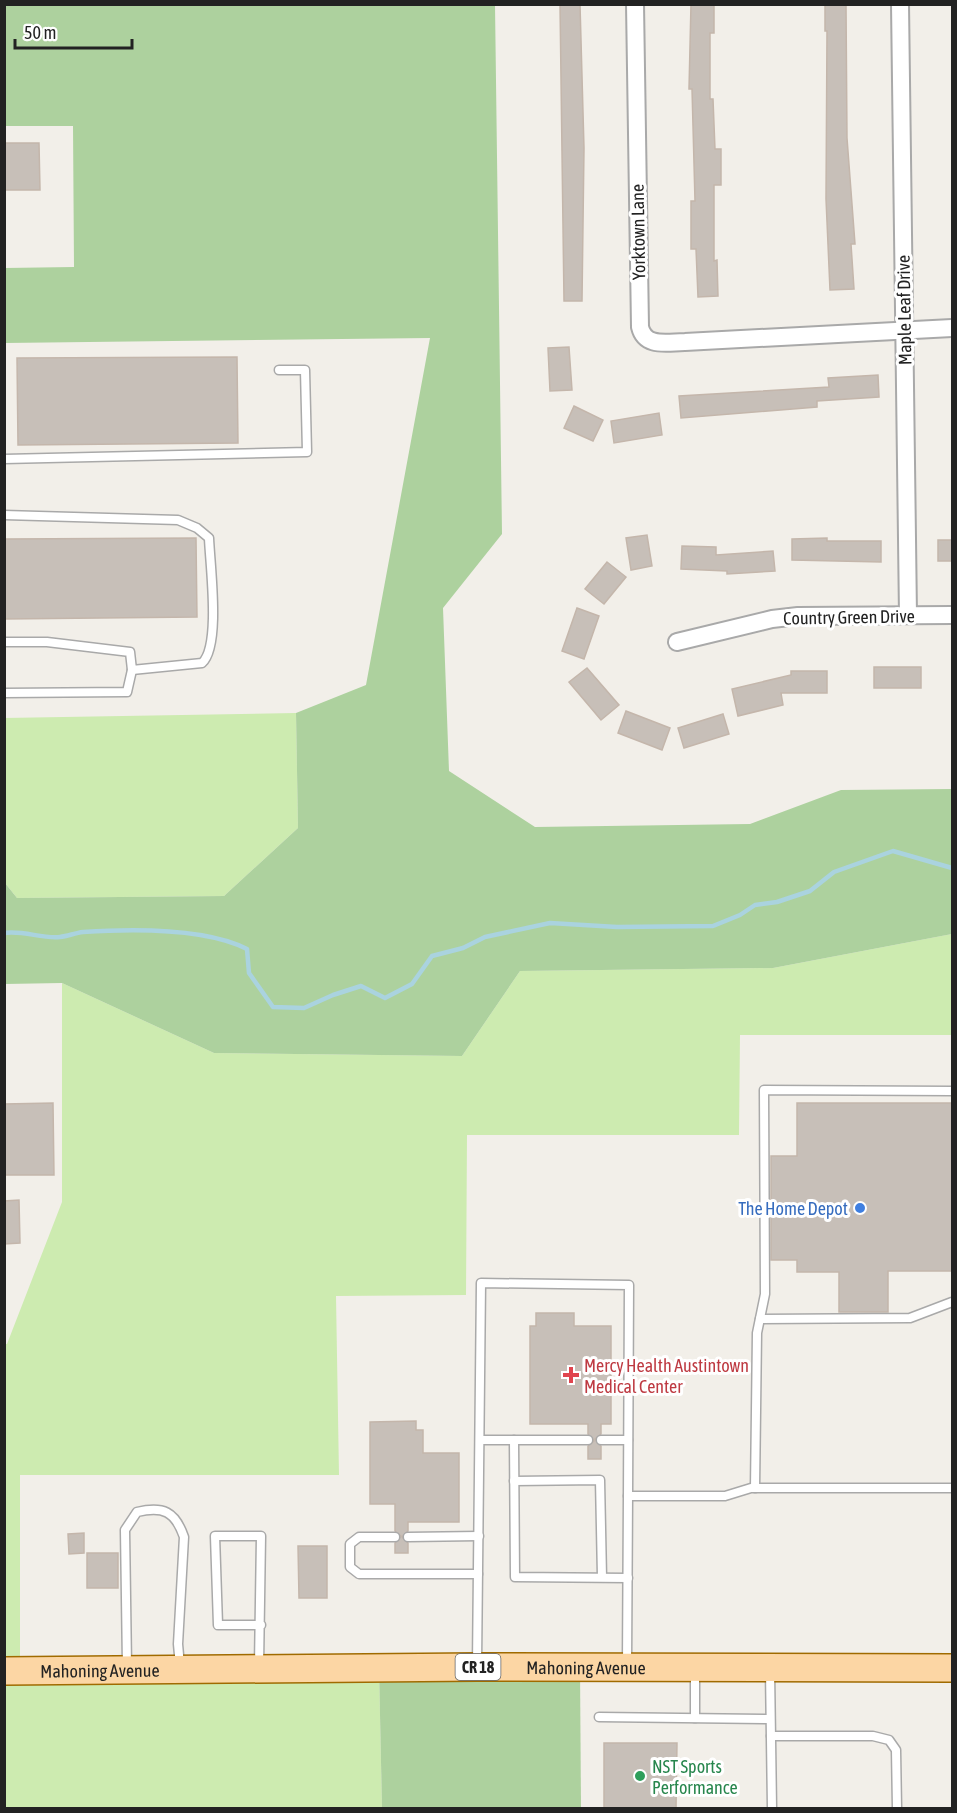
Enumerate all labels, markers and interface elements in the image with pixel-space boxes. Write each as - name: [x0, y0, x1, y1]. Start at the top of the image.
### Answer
- scale bar: [15, 12, 132, 50]
- text: 50 m: [24, 22, 56, 43]
- street label: Yorktown Lane: [627, 184, 649, 280]
- street label: Maple Leaf Drive: [893, 255, 915, 365]
- street label: Country Green Drive: [783, 605, 915, 629]
- place label: The Home Depot: [738, 1198, 848, 1219]
- marker: The Home Depot: [853, 1201, 867, 1215]
- place label: Mercy Health Austintown Medical Center: [584, 1355, 749, 1397]
- marker: Mercy Health Austintown Medical Center: [562, 1366, 580, 1384]
- road number: CR 18: [456, 1654, 500, 1680]
- street label: Mahoning Avenue: [526, 1657, 646, 1678]
- street label: Mahoning Avenue: [40, 1659, 160, 1681]
- place label: NST Sports Performance: [652, 1756, 738, 1798]
- marker: NST Sports Performance: [633, 1769, 647, 1783]

